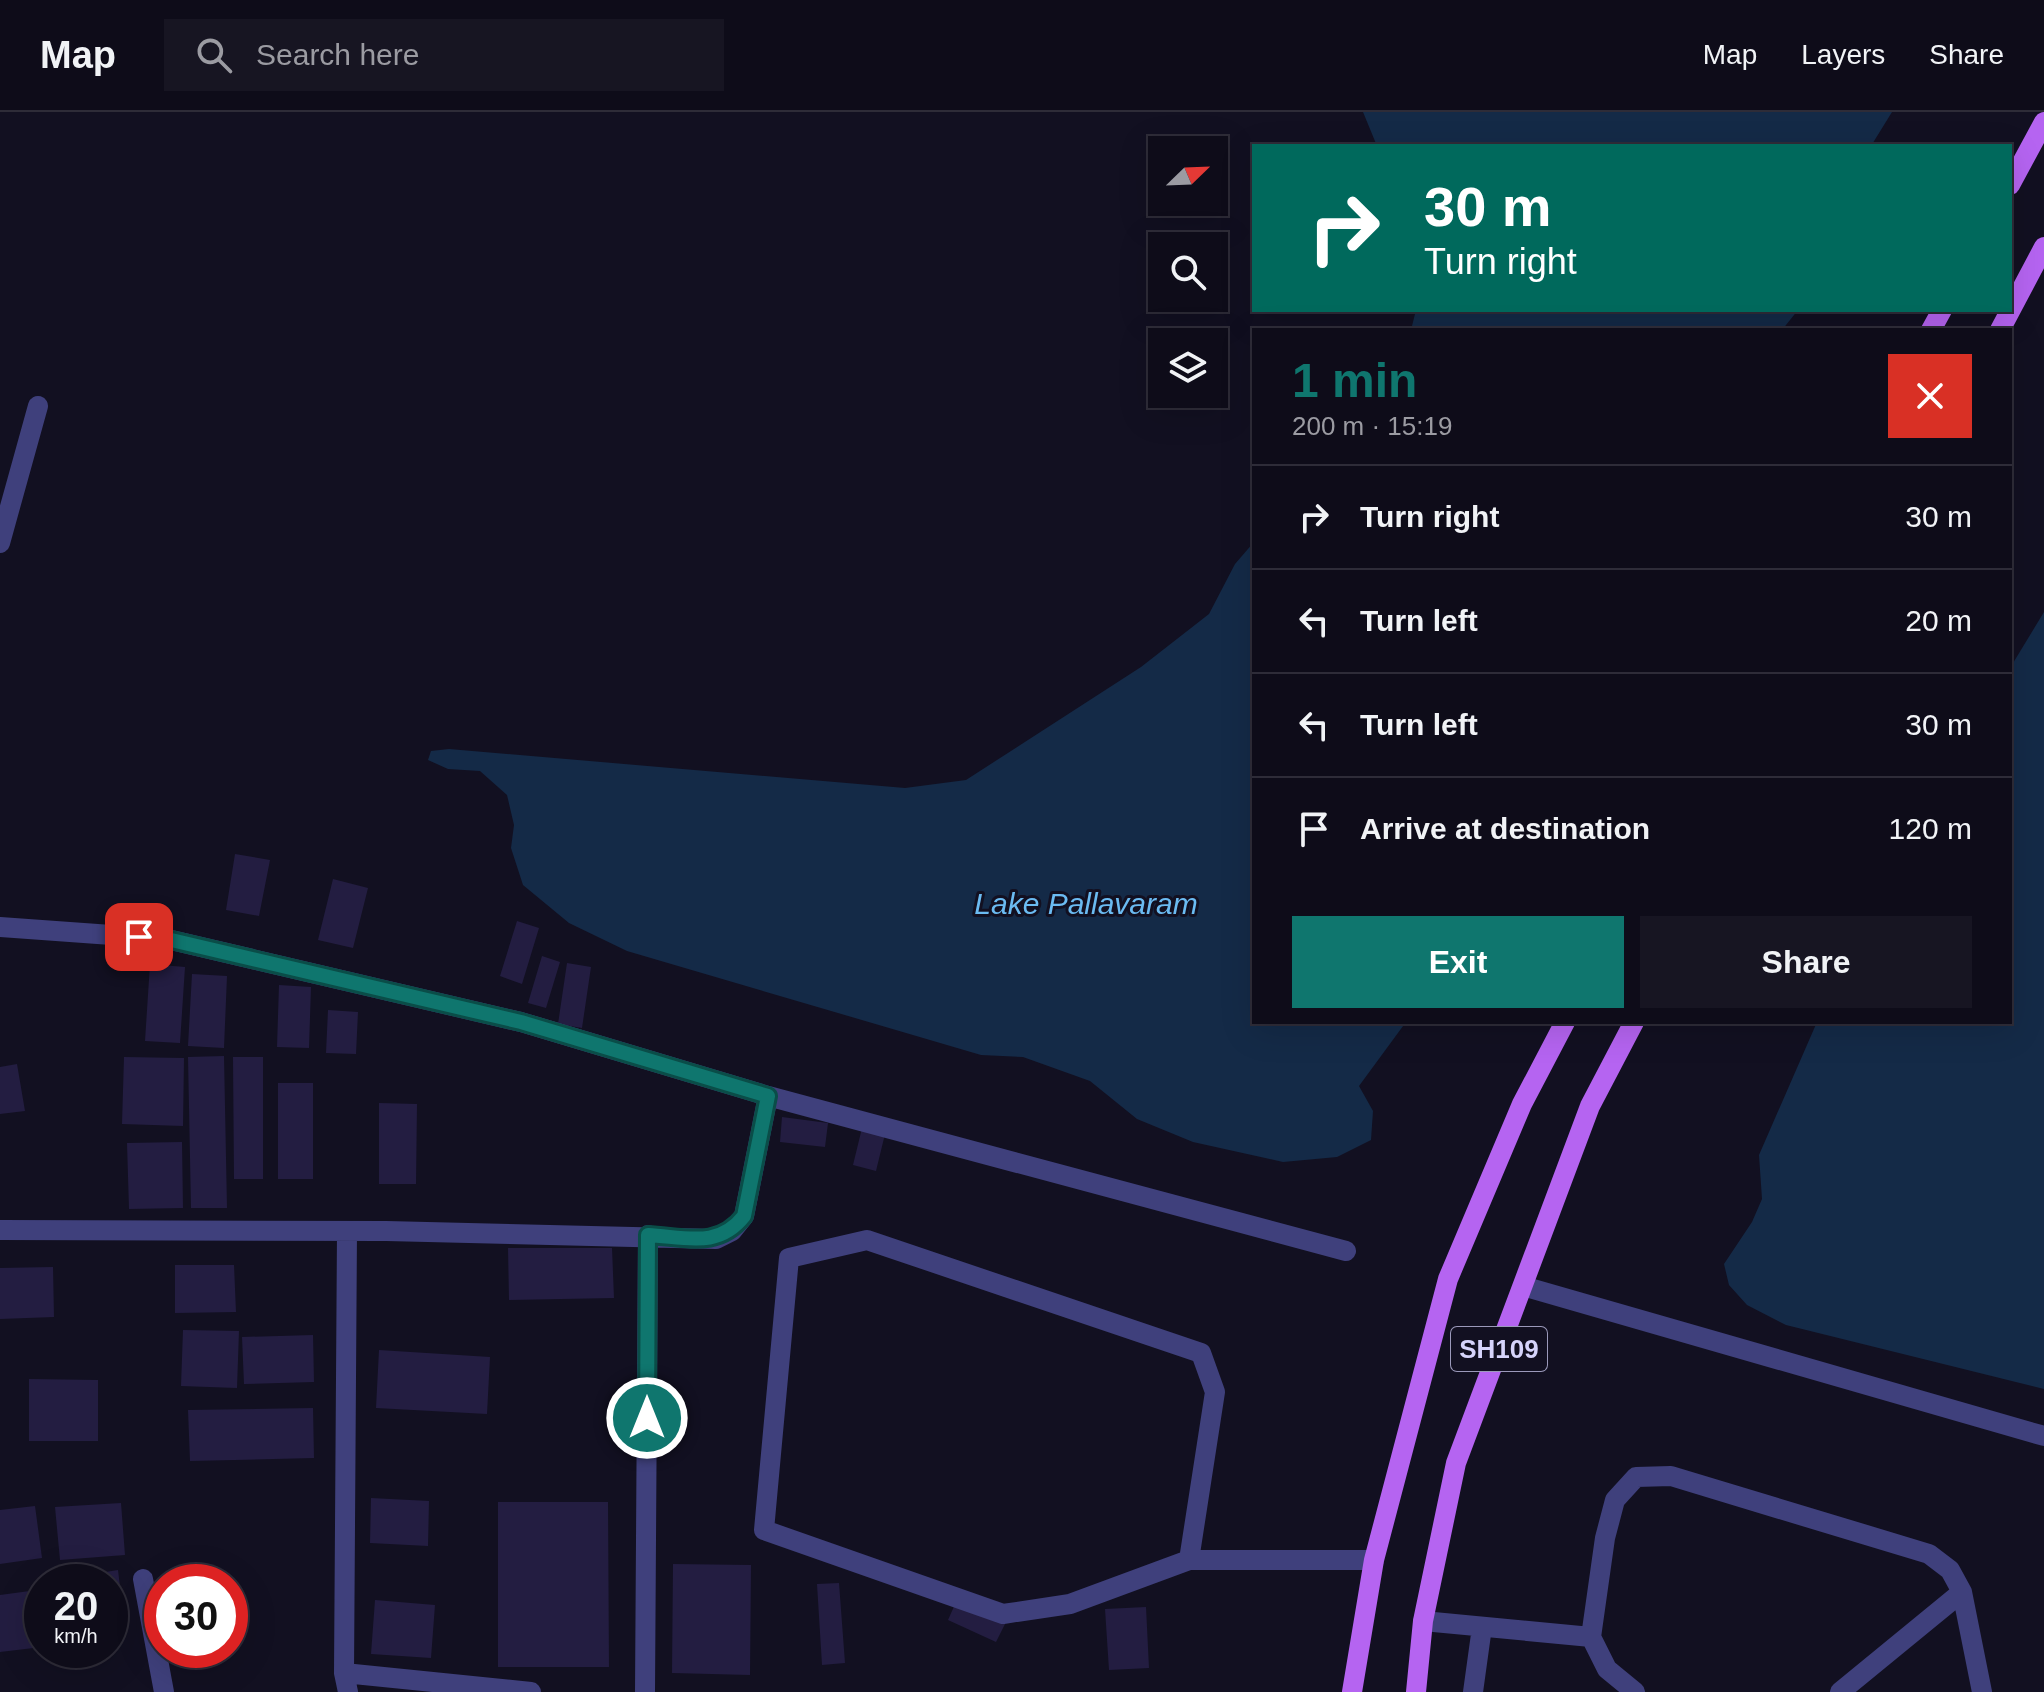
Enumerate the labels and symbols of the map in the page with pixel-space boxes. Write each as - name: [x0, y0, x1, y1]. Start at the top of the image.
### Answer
- north arrow: [1148, 136, 1228, 216]
- water label: Lake Pallavaram: [974, 887, 1198, 920]
- pin: [105, 903, 173, 971]
- road number: SH109: [1451, 1327, 1547, 1371]
- position arrow: [605, 1376, 689, 1460]
- speed limit sign: 30: [144, 1564, 248, 1668]

